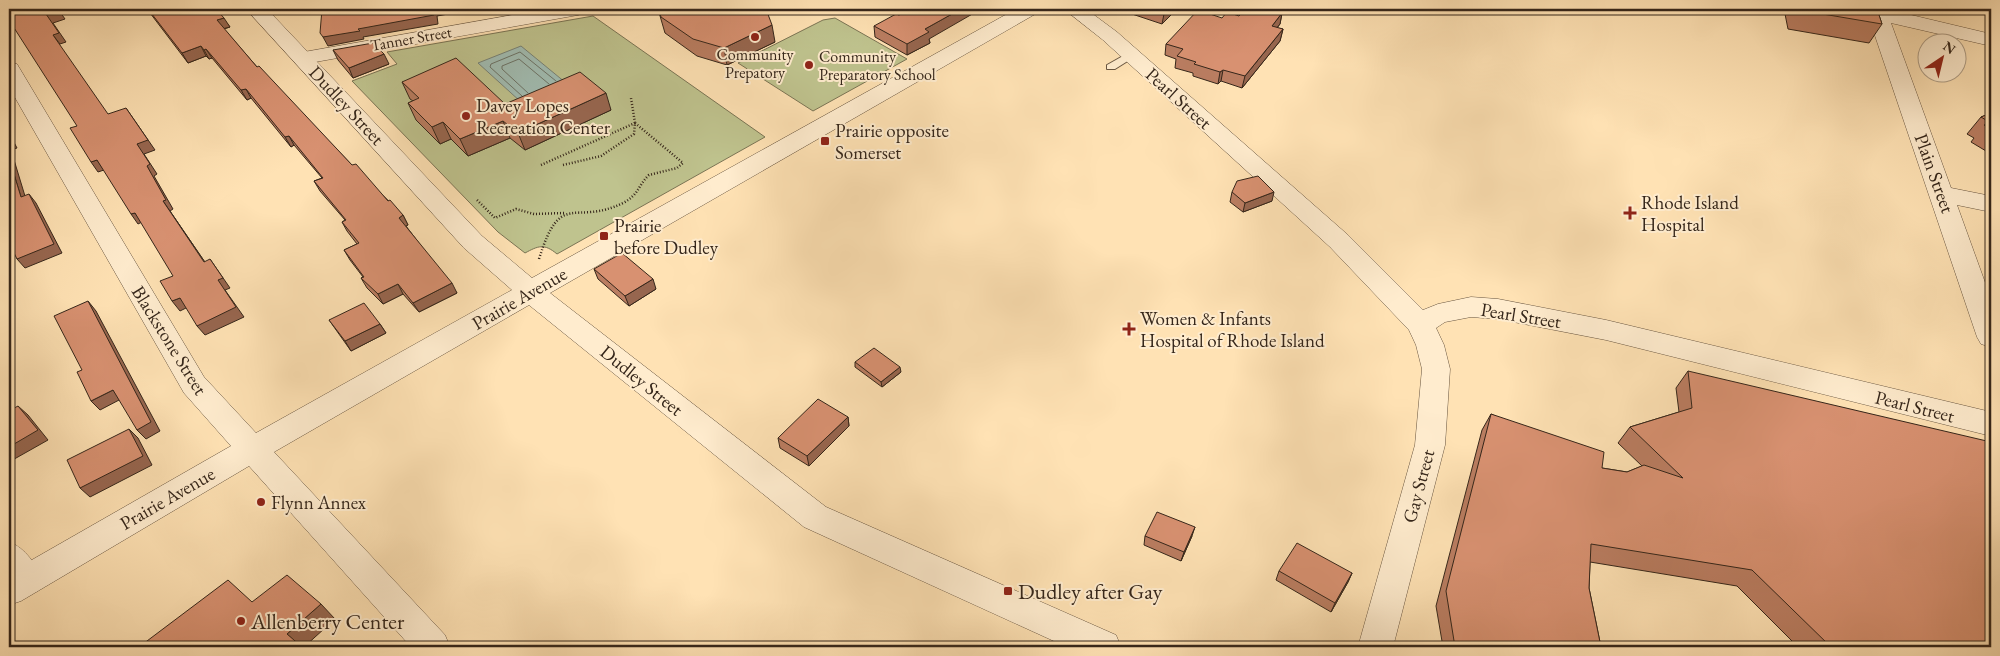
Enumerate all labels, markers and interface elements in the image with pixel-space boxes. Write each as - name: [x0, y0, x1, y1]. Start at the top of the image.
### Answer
- street label: Tanner Street: [369, 21, 453, 56]
- marker: Community Prepatory: [749, 31, 761, 43]
- north arrow: [1918, 32, 1968, 82]
- text: N: [1940, 37, 1960, 58]
- place label: Community Prepatory: [716, 44, 794, 83]
- place label: Community Preparatory School: [819, 46, 936, 85]
- marker: Community Preparatory School: [803, 59, 815, 71]
- street label: Dudley Street: [303, 60, 390, 150]
- street label: Pearl Street: [1140, 62, 1217, 135]
- place label: Davey Lopes Recreation Center: [476, 93, 611, 140]
- marker: Davey Lopes Recreation Center: [460, 110, 472, 122]
- place label: Prairie opposite Somerset: [835, 118, 949, 165]
- street label: Plain Street: [1909, 130, 1960, 216]
- marker: Prairie opposite Somerset: [819, 135, 831, 147]
- place label: Rhode Island Hospital: [1641, 190, 1739, 237]
- marker: Rhode Island Hospital: [1623, 206, 1637, 220]
- place label: Prairie before Dudley: [614, 213, 719, 260]
- marker: Prairie before Dudley: [598, 230, 610, 242]
- street label: Prairie Avenue: [467, 261, 571, 336]
- street label: Blackstone Street: [126, 281, 213, 400]
- street label: Pearl Street: [1479, 297, 1563, 334]
- place label: Women & Infants Hospital of Rhode Island: [1140, 306, 1325, 353]
- marker: Women & Infants Hospital of Rhode Island: [1122, 322, 1136, 336]
- street label: Dudley Street: [595, 339, 688, 422]
- street label: Pearl Street: [1873, 385, 1957, 428]
- street label: Gay Street: [1397, 447, 1440, 526]
- street label: Prairie Avenue: [115, 461, 219, 536]
- place label: Flynn Annex: [271, 490, 367, 515]
- marker: Flynn Annex: [255, 496, 267, 508]
- place label: Dudley after Gay: [1018, 577, 1163, 606]
- marker: Dudley after Gay: [1002, 585, 1014, 597]
- place label: Allenberry Center: [250, 607, 405, 636]
- marker: Allenberry Center: [235, 615, 247, 627]

